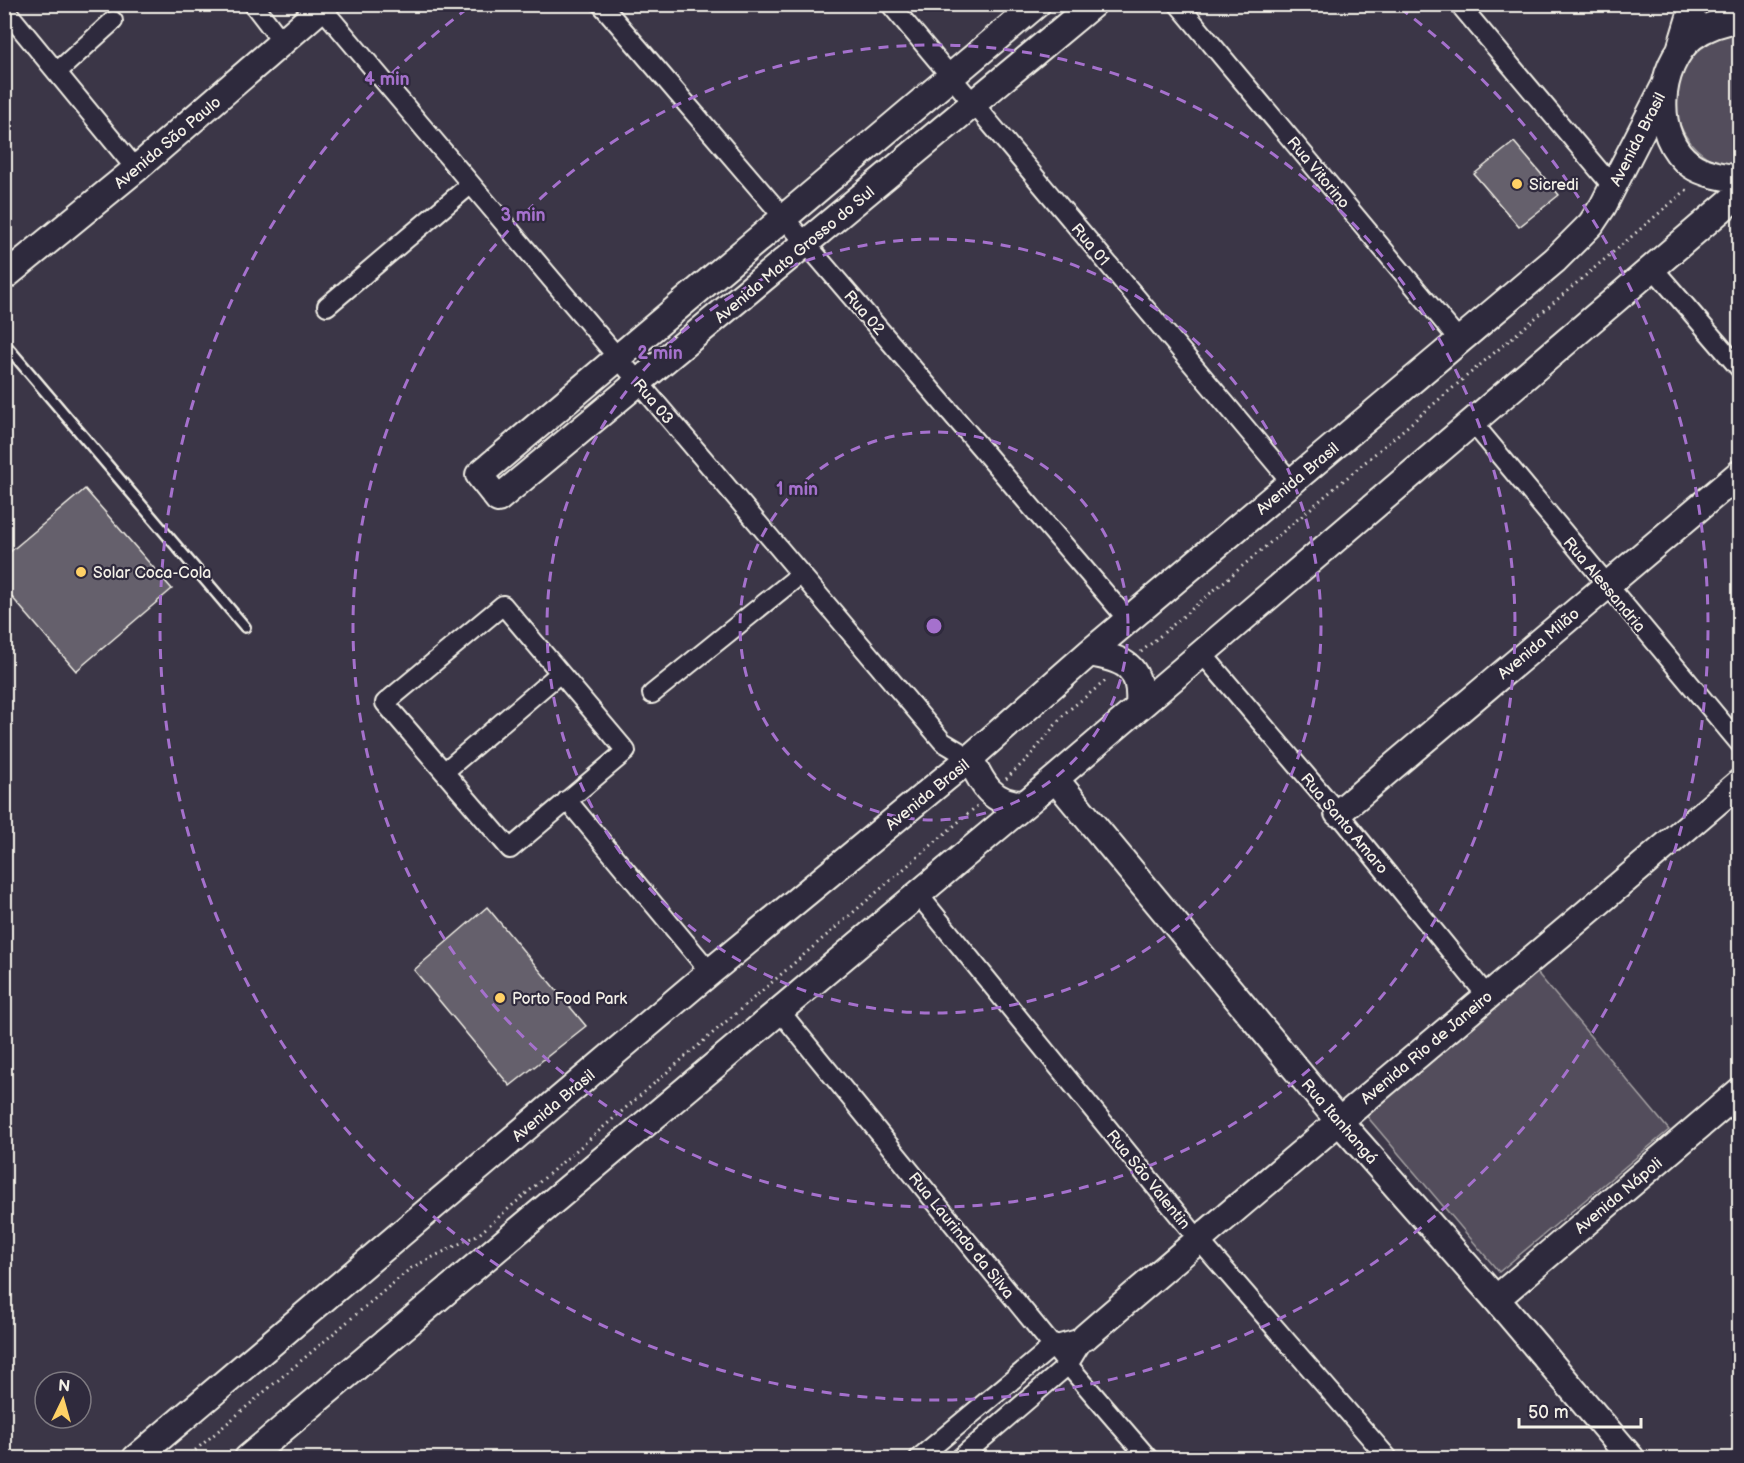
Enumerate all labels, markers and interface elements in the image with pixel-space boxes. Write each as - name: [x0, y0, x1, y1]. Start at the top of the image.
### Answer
- text: 4 min: [364, 69, 410, 90]
- street label: Avenida Brasil: [1607, 90, 1670, 190]
- street label: Avenida São Paulo: [111, 93, 225, 193]
- street label: Rua Vitorino: [1282, 133, 1353, 213]
- place label: Sicredi: [1529, 176, 1579, 195]
- marker: Sicredi: [1510, 177, 1524, 191]
- street label: Avenida Mato Grosso do Sul: [711, 183, 879, 328]
- text: 3 min: [500, 205, 546, 226]
- street label: Rua 01: [1067, 220, 1113, 270]
- street label: Rua 02: [839, 287, 889, 339]
- text: 2 min: [637, 343, 683, 364]
- street label: Rua 03: [629, 376, 677, 428]
- street label: Avenida Brasil: [1253, 439, 1343, 519]
- text: 1 min: [776, 479, 818, 500]
- street label: Rua Alessandria: [1559, 534, 1649, 636]
- place label: Solar Coca-Cola: [93, 564, 211, 583]
- marker: Solar Coca-Cola: [74, 565, 88, 579]
- street label: Avenida Milão: [1494, 604, 1584, 684]
- centre of rings: [924, 616, 944, 636]
- street label: Avenida Brasil: [882, 756, 974, 835]
- street label: Rua Santo Amaro: [1296, 770, 1391, 878]
- street label: Avenida Rio de Janeiro: [1357, 987, 1497, 1109]
- place label: Porto Food Park: [512, 990, 627, 1009]
- marker: Porto Food Park: [493, 991, 507, 1005]
- street label: Avenida Brasil: [509, 1066, 599, 1146]
- street label: Rua Itanhangá: [1297, 1076, 1381, 1168]
- street label: Rua São Valentin: [1102, 1126, 1194, 1234]
- street label: Avenida Nápoli: [1571, 1154, 1667, 1238]
- street label: Rua Laurindo da Silva: [904, 1169, 1018, 1303]
- north arrow: [33, 1370, 93, 1430]
- text: N: [57, 1377, 71, 1397]
- scale bar: [1519, 1391, 1640, 1429]
- text: 50 m: [1528, 1402, 1569, 1423]

